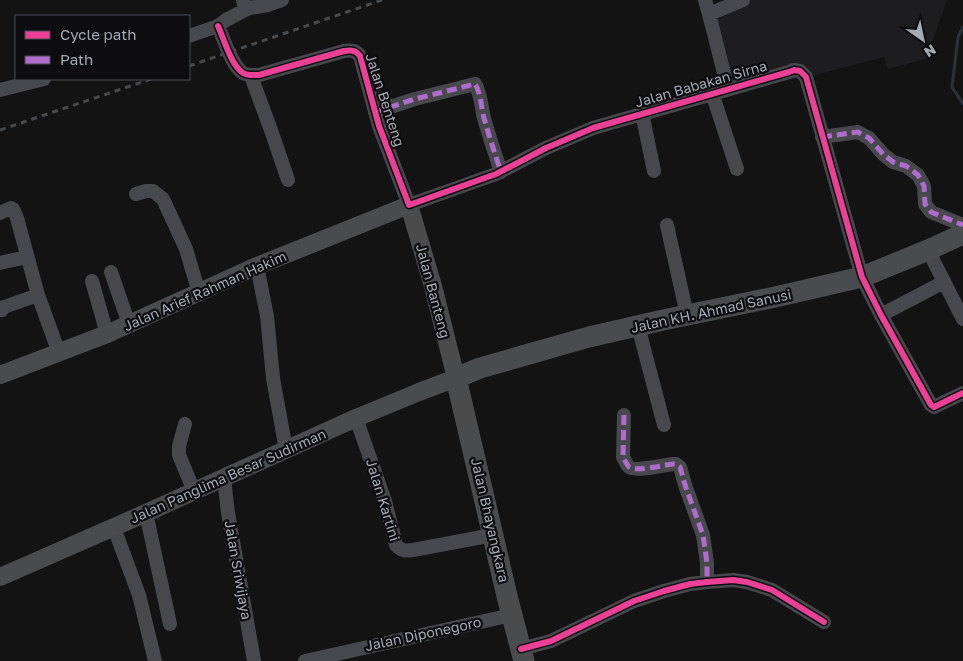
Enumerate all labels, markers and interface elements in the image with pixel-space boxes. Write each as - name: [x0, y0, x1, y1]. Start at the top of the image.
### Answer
- legend: [15, 15, 190, 80]
- north arrow: [898, 15, 948, 65]
- text: Cycle path: [60, 25, 136, 43]
- text: N: [921, 41, 939, 61]
- text: Path: [60, 50, 93, 68]
- street label: Jalan Benteng: [362, 51, 409, 149]
- street label: Jalan Babakan Sirna: [633, 57, 769, 111]
- street label: Jalan Banteng: [413, 242, 454, 340]
- street label: Jalan Arief Rahman Hakim: [121, 247, 289, 334]
- street label: Jalan KH. Ahmad Sanusi: [629, 285, 793, 336]
- street label: Jalan Panglima Besar Sudirman: [127, 425, 328, 526]
- street label: Jalan Bhayangkara: [468, 456, 513, 584]
- street label: Jalan Kartini: [363, 457, 404, 543]
- street label: Jalan Sriwijaya: [221, 519, 256, 621]
- street label: Jalan Diponegoro: [363, 613, 482, 654]

